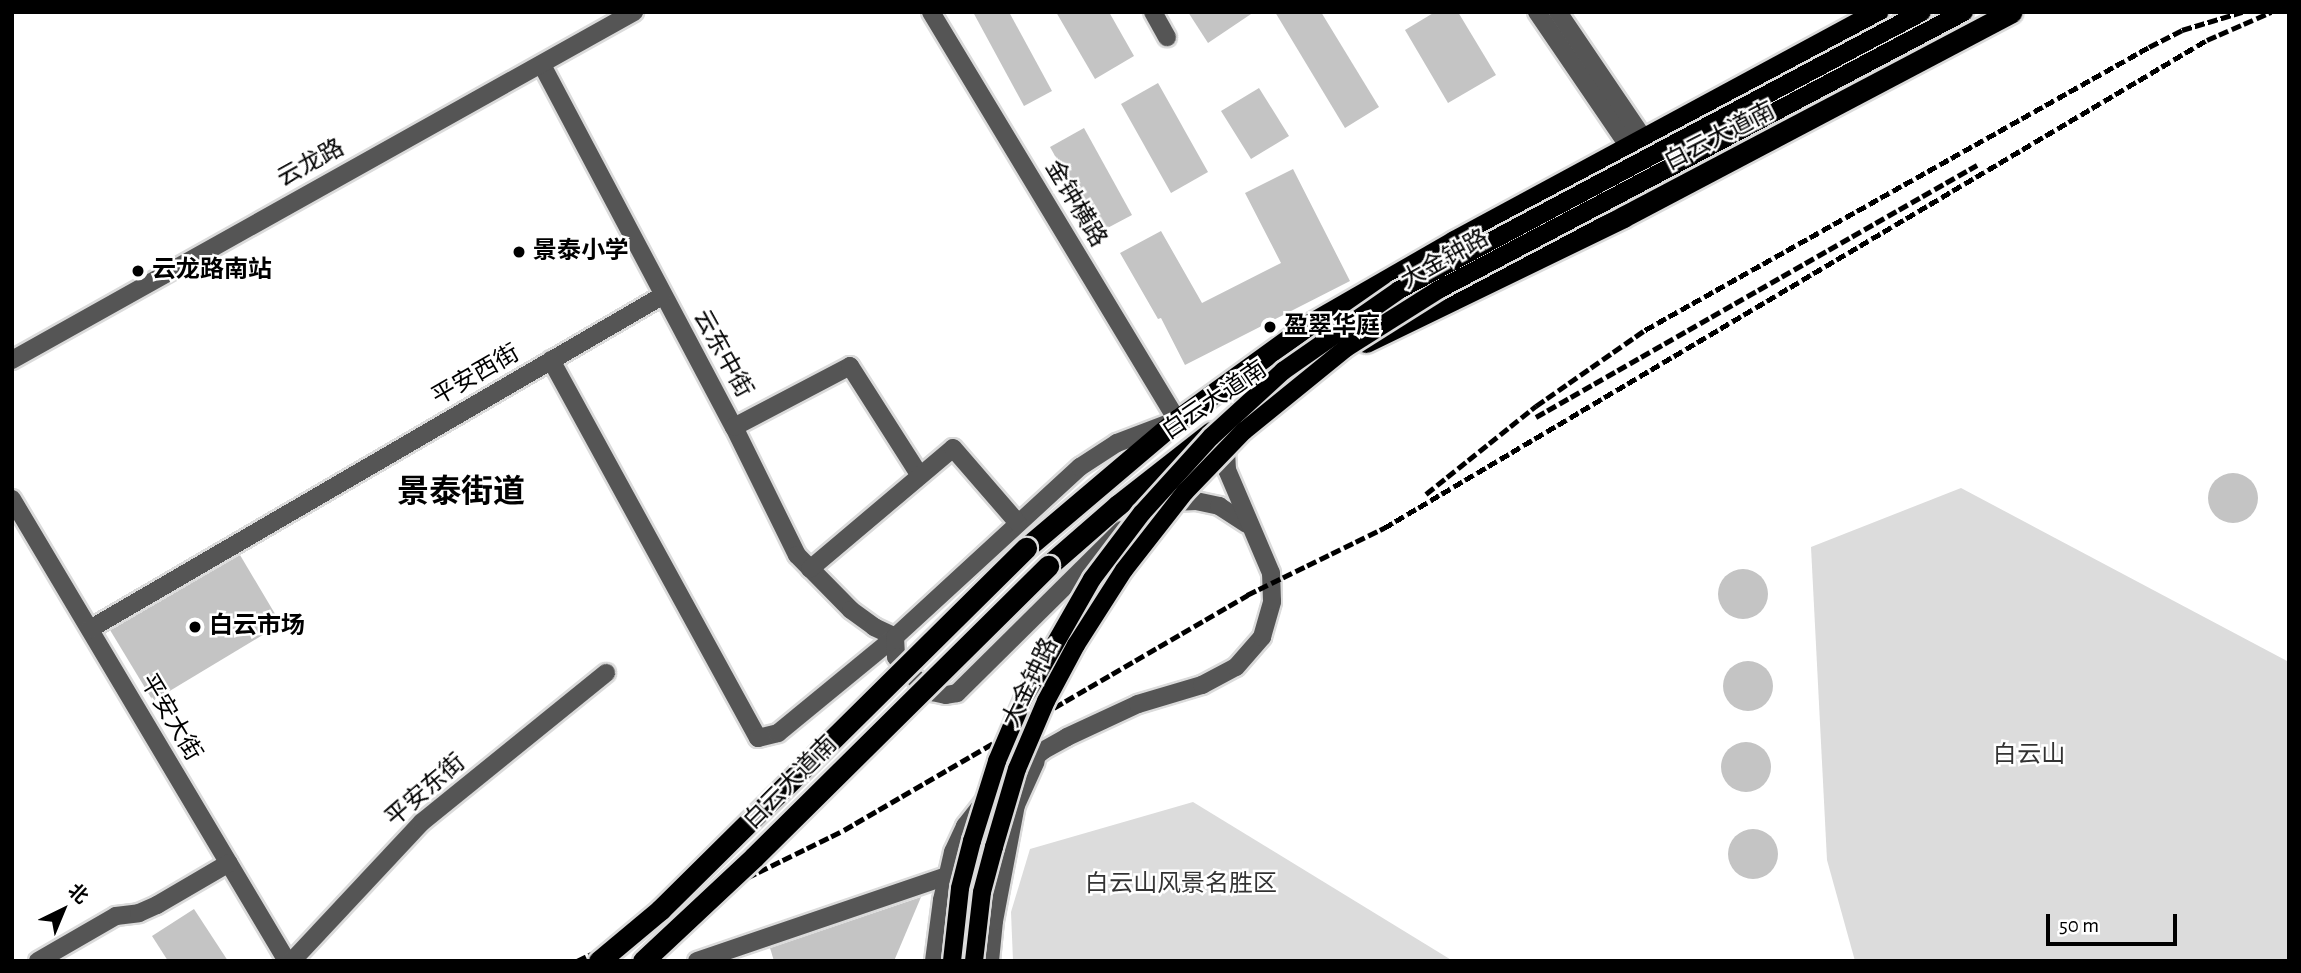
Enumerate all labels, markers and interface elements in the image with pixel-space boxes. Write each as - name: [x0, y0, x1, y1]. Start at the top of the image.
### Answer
- street label: 白云大道南: [1660, 97, 1780, 177]
- street label: 云龙路: [273, 134, 349, 194]
- street label: 金钟横路: [1038, 155, 1112, 253]
- street label: 大金钟路: [1396, 224, 1494, 296]
- place label: 景泰小学: [533, 238, 629, 266]
- marker: 景泰小学: [511, 244, 527, 260]
- place label: 云龙路南站: [152, 257, 272, 285]
- marker: 云龙路南站: [130, 263, 146, 279]
- street label: 云东中街: [686, 305, 758, 403]
- place label: 盈翠华庭: [1284, 313, 1380, 341]
- marker: 盈翠华庭: [1262, 319, 1278, 335]
- street label: 平安西街: [427, 340, 525, 412]
- street label: 白云大道南: [1157, 356, 1273, 446]
- district label: 景泰街道: [397, 473, 525, 511]
- place label: 白云市场: [209, 613, 305, 641]
- marker: 白云市场: [187, 619, 203, 635]
- street label: 大金钟路: [997, 634, 1065, 732]
- street label: 平安大街: [133, 669, 207, 767]
- street label: 白云大道南: [738, 730, 844, 836]
- park label: 白云山: [1993, 742, 2065, 770]
- street label: 平安东街: [380, 749, 472, 833]
- park label: 白云山风景名胜区: [1085, 871, 1277, 899]
- north arrow: [28, 875, 98, 945]
- text: 北: [64, 881, 91, 908]
- scale bar: [2049, 900, 2180, 944]
- text: 50 m: [2059, 915, 2099, 936]

